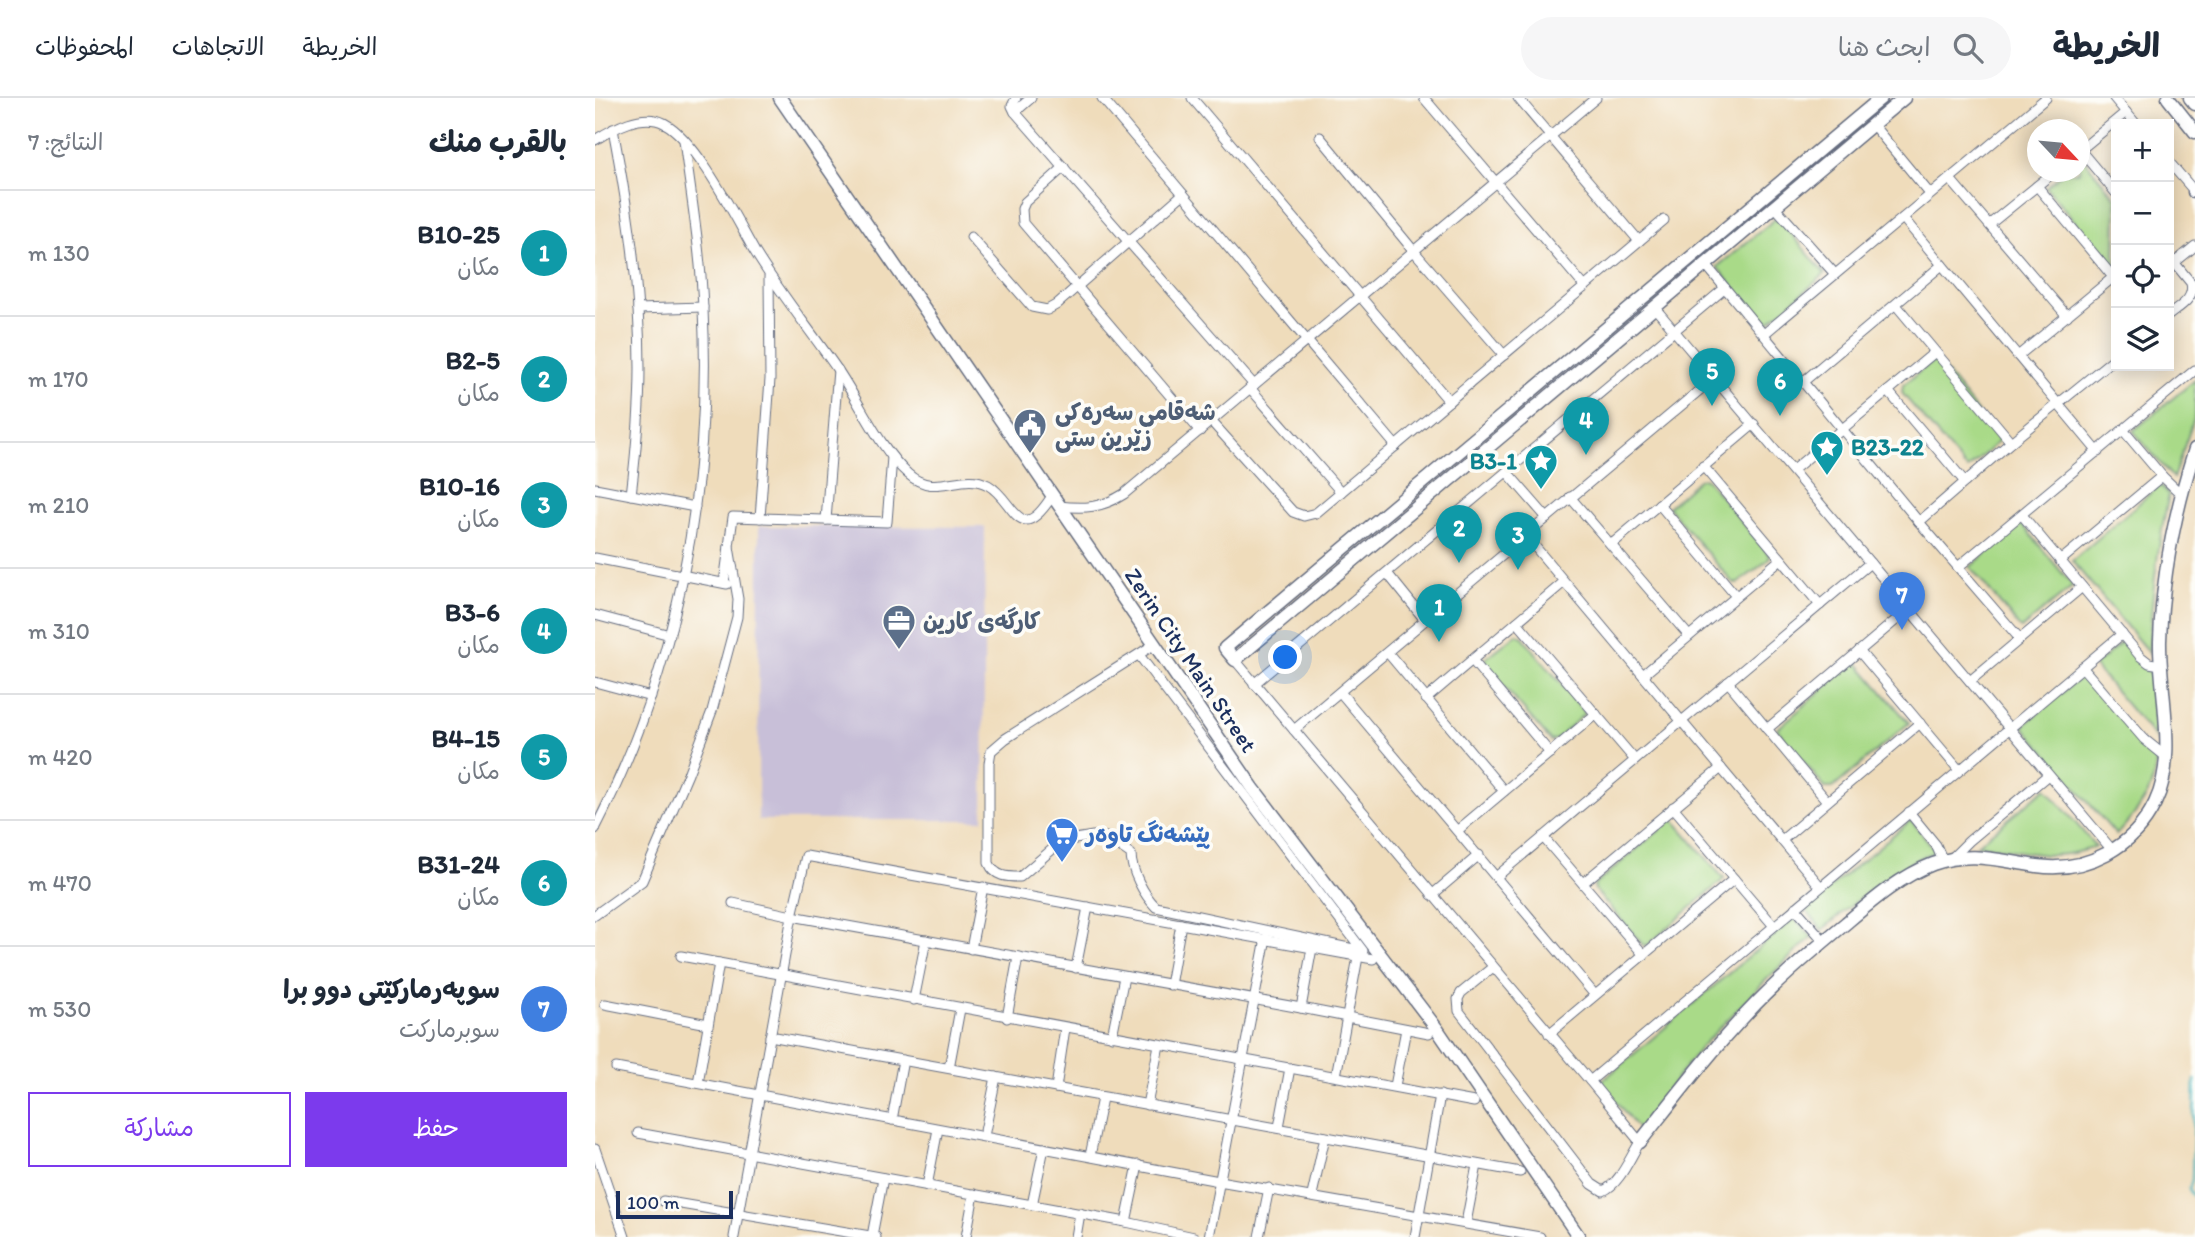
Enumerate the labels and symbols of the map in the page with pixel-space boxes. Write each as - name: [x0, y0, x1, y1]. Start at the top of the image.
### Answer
- north arrow: [2027, 119, 2090, 182]
- pin: 5: [1689, 348, 1735, 406]
- pin: 6: [1757, 358, 1803, 416]
- pin: 4: [1563, 397, 1609, 455]
- place label: شەقامی سەرەکی زێرین ستی: [1055, 398, 1216, 453]
- public building icon: شەقامی سەرەکی زێرین ستی: [1011, 406, 1049, 455]
- place icon: B23-22: [1808, 428, 1846, 477]
- place label: B23-22: [1851, 433, 1925, 461]
- place icon: B3-1: [1522, 442, 1560, 491]
- place label: B3-1: [1470, 447, 1517, 475]
- pin: 2: [1436, 505, 1482, 563]
- pin: 3: [1495, 512, 1541, 570]
- street label: Zerin City Main Street: [1119, 562, 1263, 758]
- pin: 7: [1879, 572, 1925, 630]
- pin: 1: [1416, 584, 1462, 642]
- office icon: کارگەی کارین: [880, 602, 918, 651]
- place label: کارگەی کارین: [923, 607, 1041, 635]
- your location: [1268, 640, 1302, 674]
- supermarket icon: پێشەنگ تاوەر: [1043, 815, 1081, 864]
- place label: پێشەنگ تاوەر: [1084, 820, 1210, 849]
- scale bar: [616, 1188, 733, 1220]

